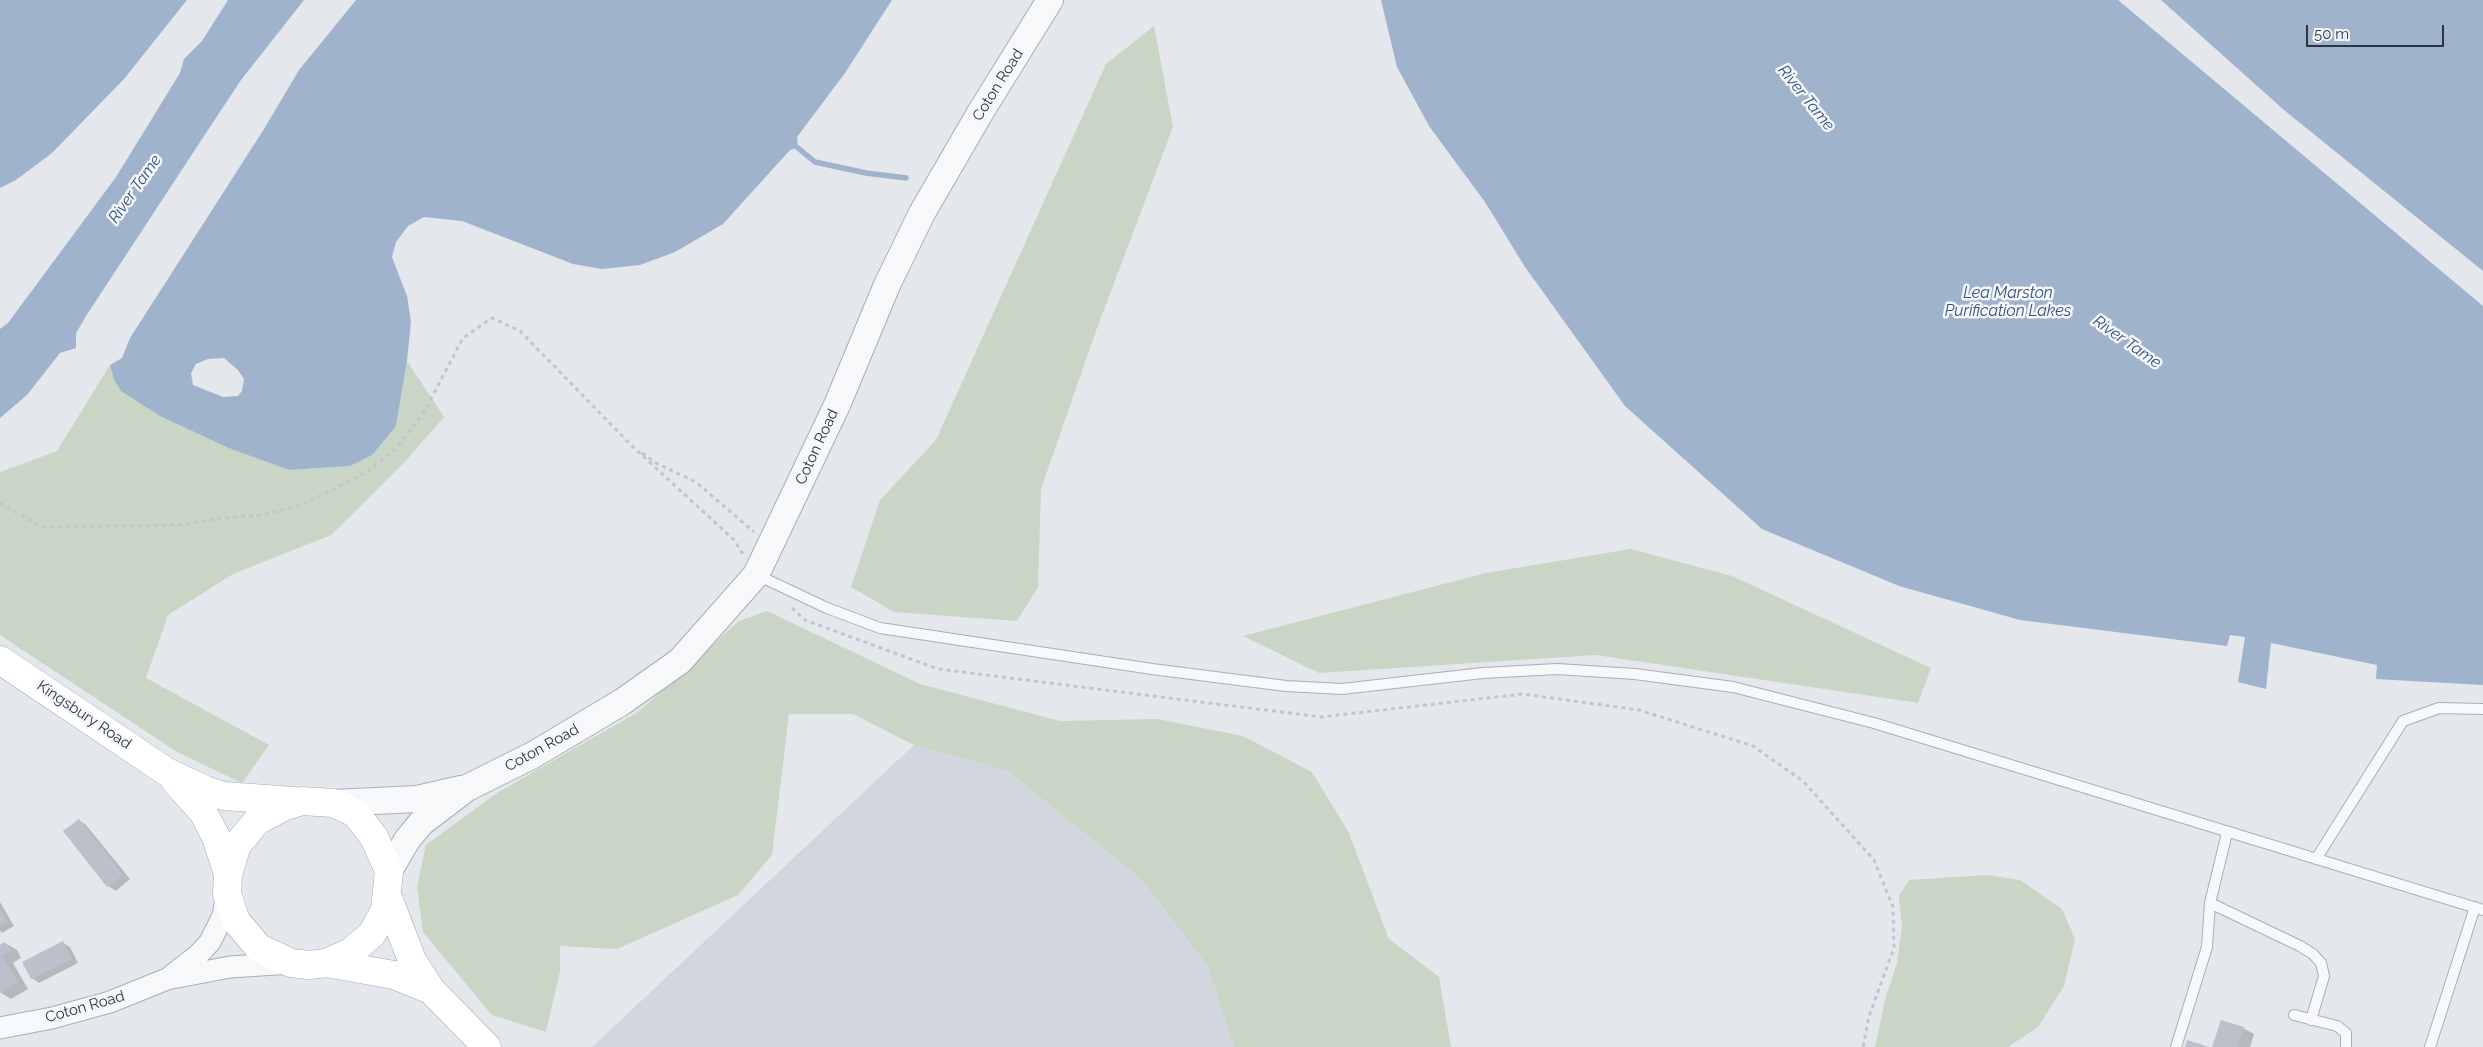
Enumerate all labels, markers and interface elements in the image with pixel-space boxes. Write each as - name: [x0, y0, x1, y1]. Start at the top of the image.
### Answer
- scale bar: [2308, 15, 2446, 47]
- text: 50 m: [2314, 25, 2349, 43]
- street label: Coton Road: [969, 46, 1027, 124]
- water label: River Tame: [1774, 61, 1838, 135]
- water label: River Tame: [104, 151, 166, 227]
- water label: Lea Marston Purification Lakes: [1945, 283, 2071, 321]
- water label: River Tame: [2089, 311, 2165, 373]
- street label: Coton Road: [792, 406, 842, 488]
- street label: Kingsbury Road: [34, 677, 134, 753]
- street label: Coton Road: [502, 720, 582, 776]
- street label: Coton Road: [43, 987, 127, 1027]

